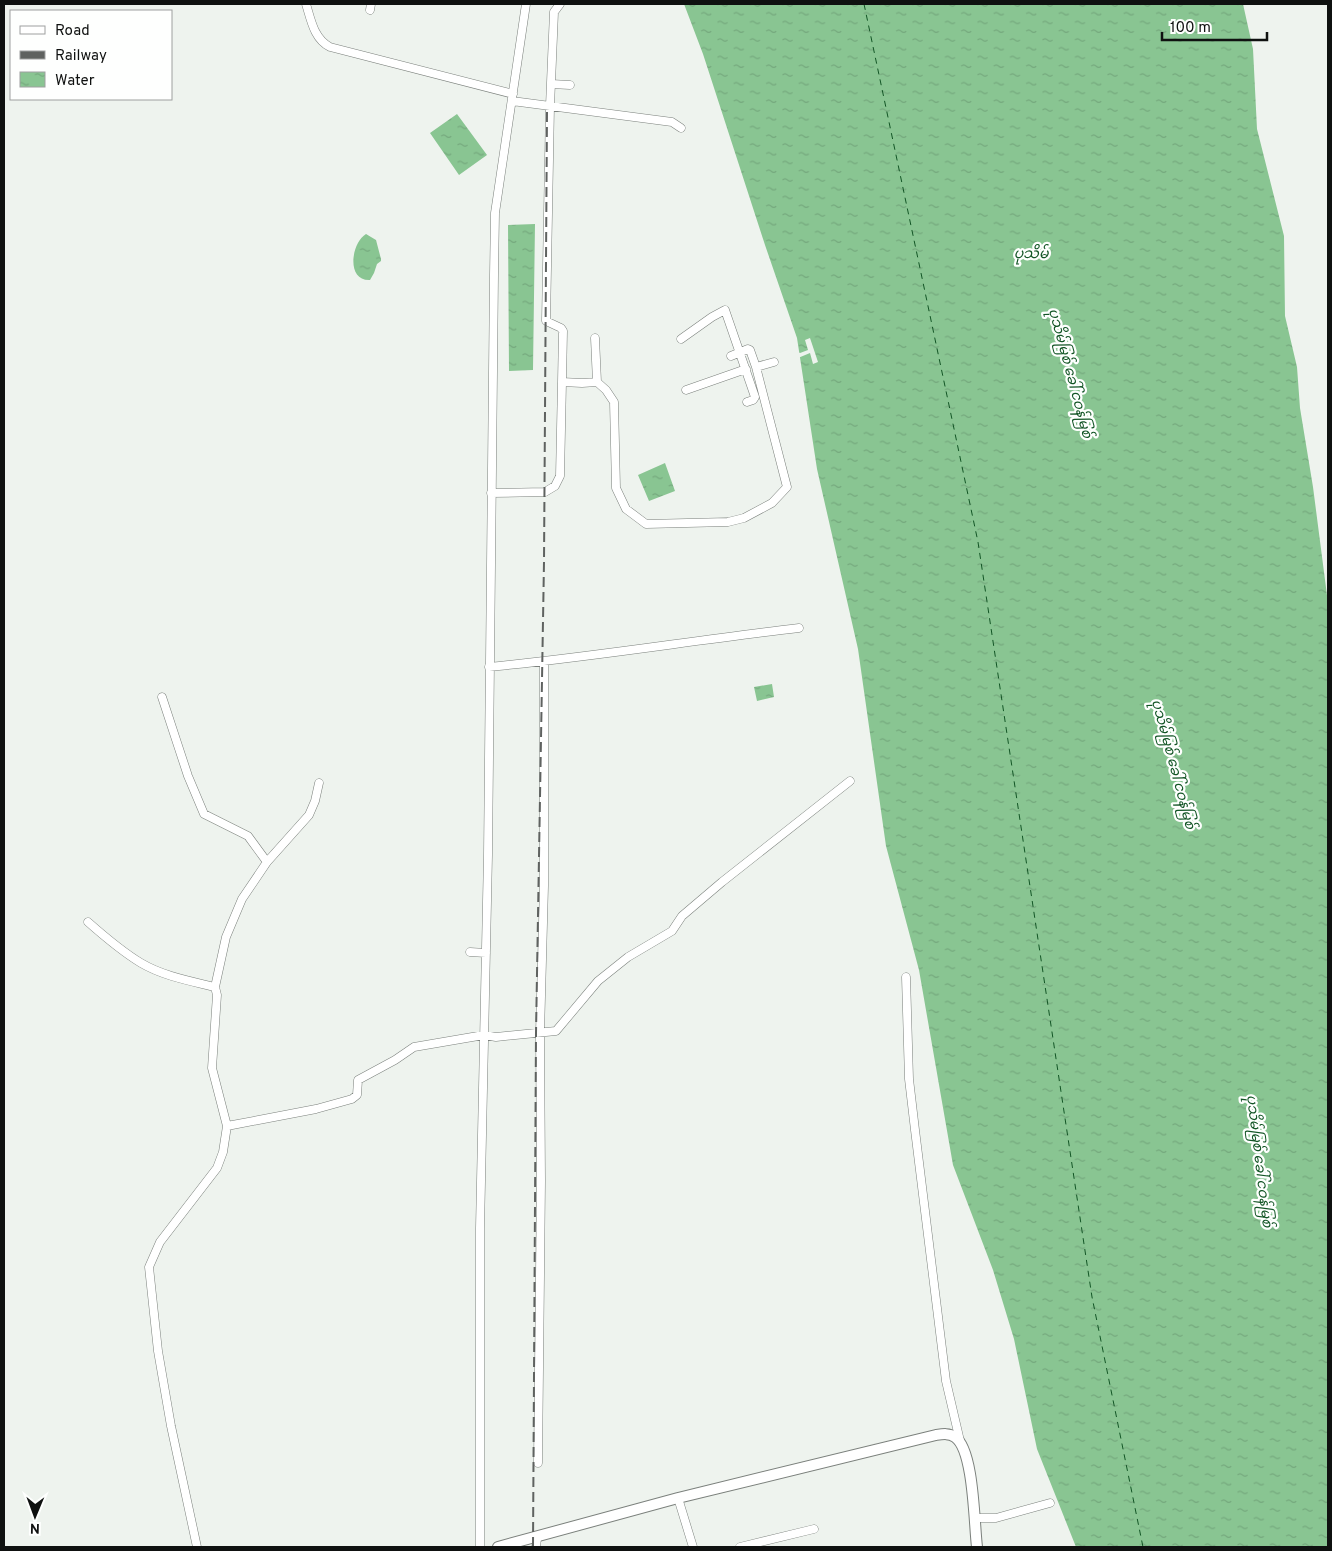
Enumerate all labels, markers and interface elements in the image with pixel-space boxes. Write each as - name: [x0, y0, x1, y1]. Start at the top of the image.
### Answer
- legend: [10, 10, 172, 100]
- scale bar: [1162, 10, 1267, 42]
- text: 100 m: [1170, 19, 1211, 38]
- text: Road: [55, 22, 90, 41]
- text: Railway: [55, 47, 107, 66]
- text: Water: [55, 72, 95, 91]
- water label: ပုသိမ်: [1014, 243, 1050, 265]
- water label: ပုသိမ်မြစ် ခေါ် ငဝန်မြစ်: [1042, 306, 1098, 442]
- water label: ပုသိမ်မြစ် ခေါ် ငဝန်မြစ်: [1145, 697, 1201, 833]
- water label: ပုသိမ်မြစ် ခေါ် ငဝန်မြစ်: [1240, 1093, 1278, 1230]
- north arrow: [10, 1491, 60, 1541]
- text: N: [30, 1519, 40, 1536]

